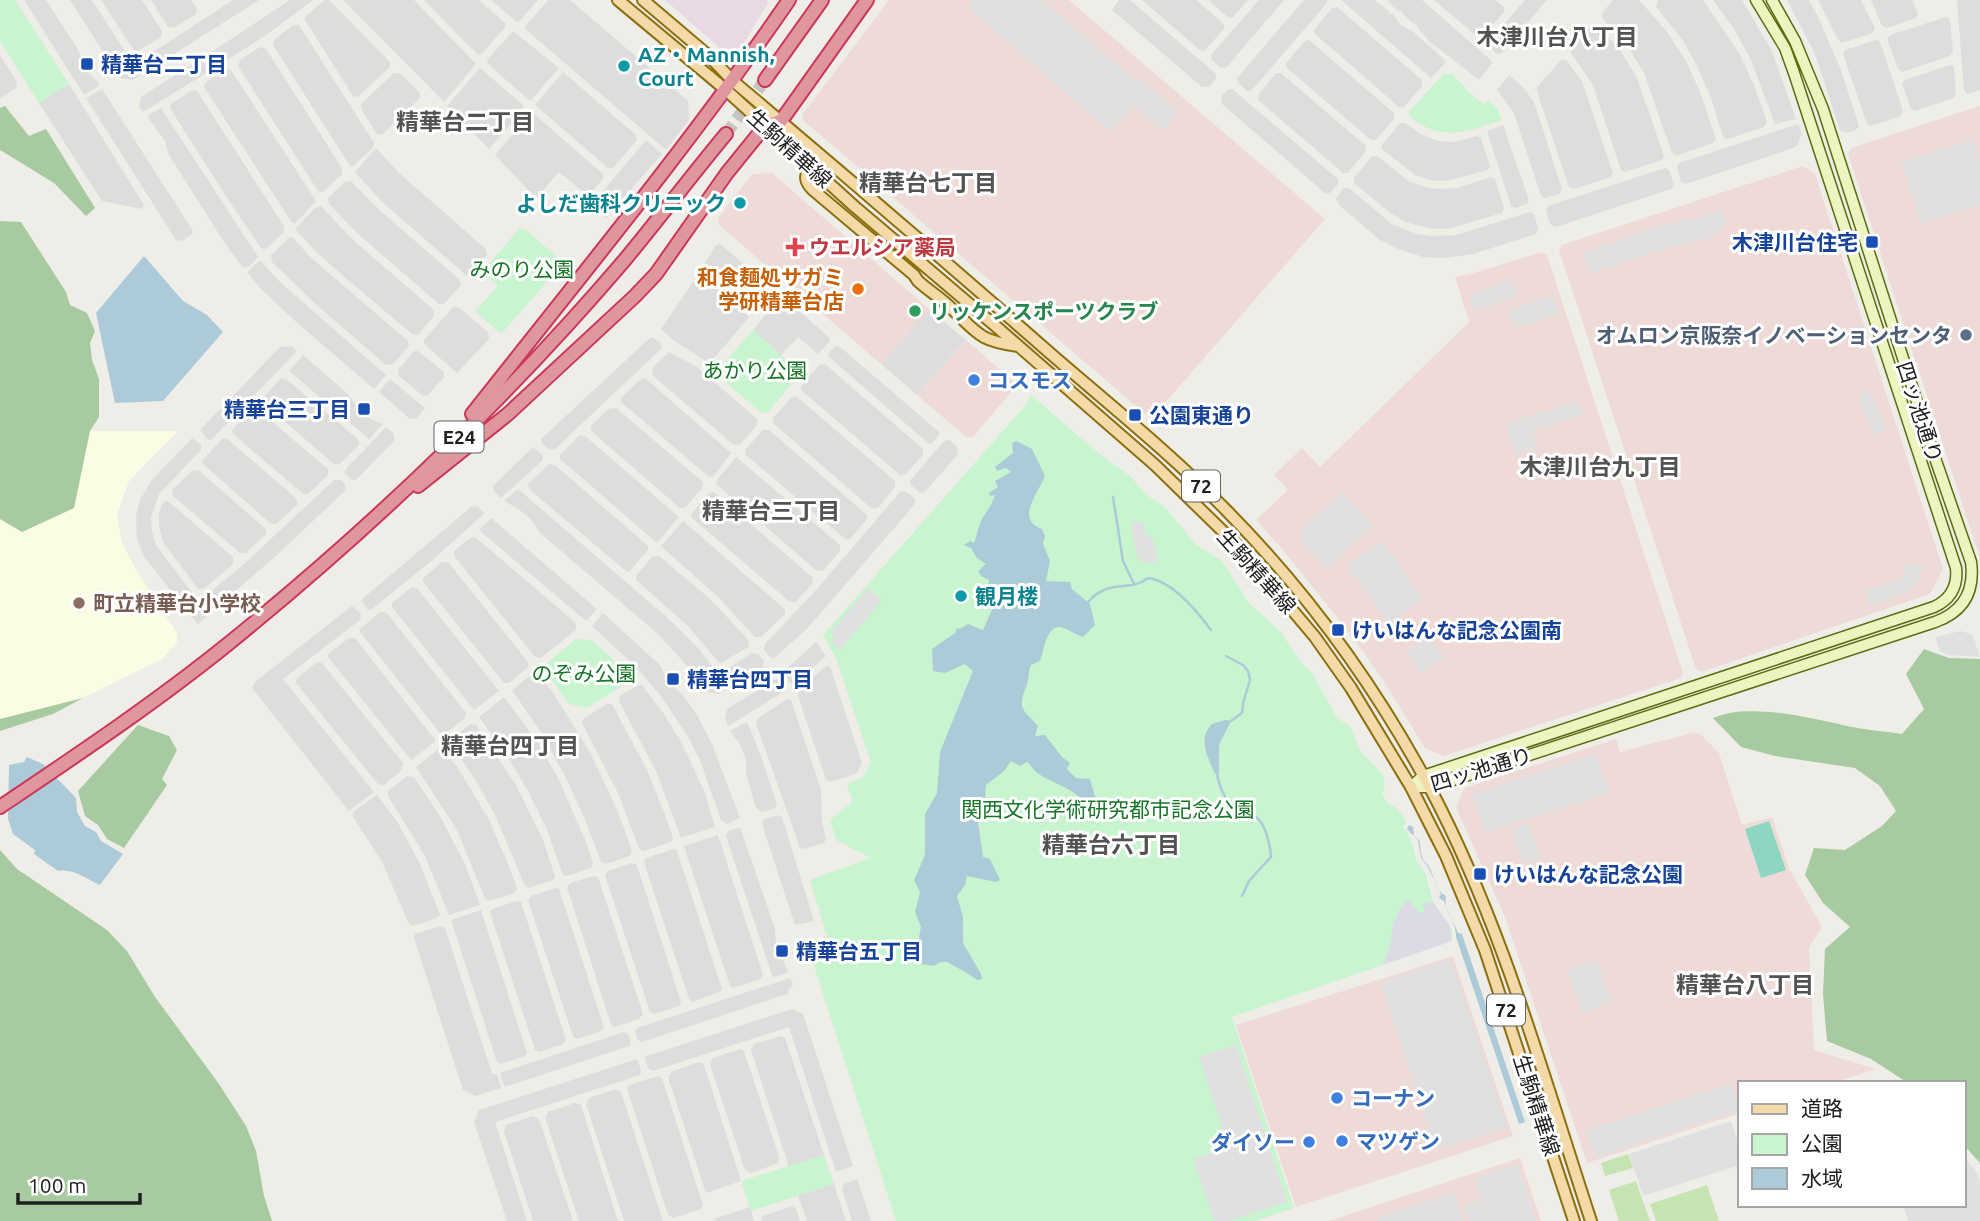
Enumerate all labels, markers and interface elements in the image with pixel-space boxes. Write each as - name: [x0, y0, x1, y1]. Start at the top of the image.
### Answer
- district label: 木津川台八丁目: [1477, 24, 1638, 49]
- place label: AZ・Mannish, Court: [638, 42, 775, 90]
- place label: 精華台二丁目: [101, 52, 227, 76]
- marker: 精華台二丁目: [79, 56, 95, 72]
- marker: AZ・Mannish, Court: [616, 58, 632, 74]
- street label: 生駒精華線: [743, 104, 837, 192]
- district label: 精華台二丁目: [396, 109, 534, 134]
- district label: 精華台七丁目: [859, 170, 997, 195]
- place label: よしだ歯科クリニック: [516, 191, 726, 215]
- marker: よしだ歯科クリニック: [732, 195, 748, 211]
- place label: 木津川台住宅: [1732, 230, 1858, 254]
- marker: 木津川台住宅: [1864, 234, 1880, 250]
- place label: ウエルシア薬局: [809, 235, 956, 259]
- marker: ウエルシア薬局: [787, 239, 803, 255]
- park label: みのり公園: [470, 257, 575, 281]
- place label: 和食麺処サガミ 学研精華台店: [697, 265, 844, 313]
- marker: 和食麺処サガミ 学研精華台店: [850, 281, 866, 297]
- place label: リッケンスポーツクラブ: [929, 299, 1159, 323]
- marker: リッケンスポーツクラブ: [907, 303, 923, 319]
- place label: オムロン京阪奈イノベーションセンタ: [1596, 323, 1952, 347]
- marker: オムロン京阪奈イノベーションセンタ: [1958, 327, 1974, 343]
- park label: あかり公園: [703, 358, 808, 382]
- street label: 四ッ池通り: [1892, 358, 1948, 466]
- place label: コスモス: [988, 368, 1072, 392]
- marker: コスモス: [966, 372, 982, 388]
- place label: 精華台三丁目: [224, 397, 350, 421]
- marker: 精華台三丁目: [356, 401, 372, 417]
- place label: 公園東通り: [1149, 403, 1254, 427]
- marker: 公園東通り: [1127, 407, 1143, 423]
- road number: E24: [434, 422, 484, 452]
- district label: 木津川台九丁目: [1520, 454, 1681, 479]
- road number: 72: [1182, 471, 1220, 502]
- district label: 精華台三丁目: [702, 498, 840, 523]
- street label: 生駒精華線: [1213, 524, 1301, 618]
- place label: 観月楼: [975, 584, 1038, 608]
- marker: 観月楼: [953, 588, 969, 604]
- place label: 町立精華台小学校: [93, 591, 261, 615]
- marker: 町立精華台小学校: [71, 595, 87, 611]
- place label: けいはんな記念公園南: [1352, 618, 1562, 642]
- marker: けいはんな記念公園南: [1330, 622, 1346, 638]
- park label: のぞみ公園: [532, 661, 637, 685]
- place label: 精華台四丁目: [687, 667, 813, 691]
- marker: 精華台四丁目: [665, 671, 681, 687]
- district label: 精華台四丁目: [441, 733, 579, 758]
- street label: 四ッ池通り: [1427, 742, 1535, 796]
- park label: 関西文化学術研究都市記念公園: [961, 797, 1255, 821]
- district label: 精華台六丁目: [1042, 832, 1180, 857]
- place label: けいはんな記念公園: [1494, 862, 1683, 886]
- marker: けいはんな記念公園: [1472, 866, 1488, 882]
- place label: 精華台五丁目: [796, 939, 922, 963]
- marker: 精華台五丁目: [774, 943, 790, 959]
- district label: 精華台八丁目: [1676, 972, 1814, 997]
- road number: 72: [1487, 994, 1525, 1026]
- street label: 生駒精華線: [1509, 1051, 1565, 1159]
- legend: [1738, 1081, 1966, 1207]
- place label: コーナン: [1351, 1086, 1435, 1110]
- marker: コーナン: [1329, 1090, 1345, 1106]
- text: 道路: [1801, 1096, 1843, 1120]
- place label: マツゲン: [1356, 1129, 1440, 1153]
- place label: ダイソー: [1211, 1130, 1295, 1154]
- text: 公園: [1801, 1131, 1843, 1155]
- marker: マツゲン: [1334, 1133, 1350, 1149]
- marker: ダイソー: [1301, 1134, 1317, 1150]
- scale bar: [18, 1162, 140, 1206]
- text: 水域: [1801, 1166, 1843, 1190]
- text: 100 m: [28, 1173, 86, 1197]

